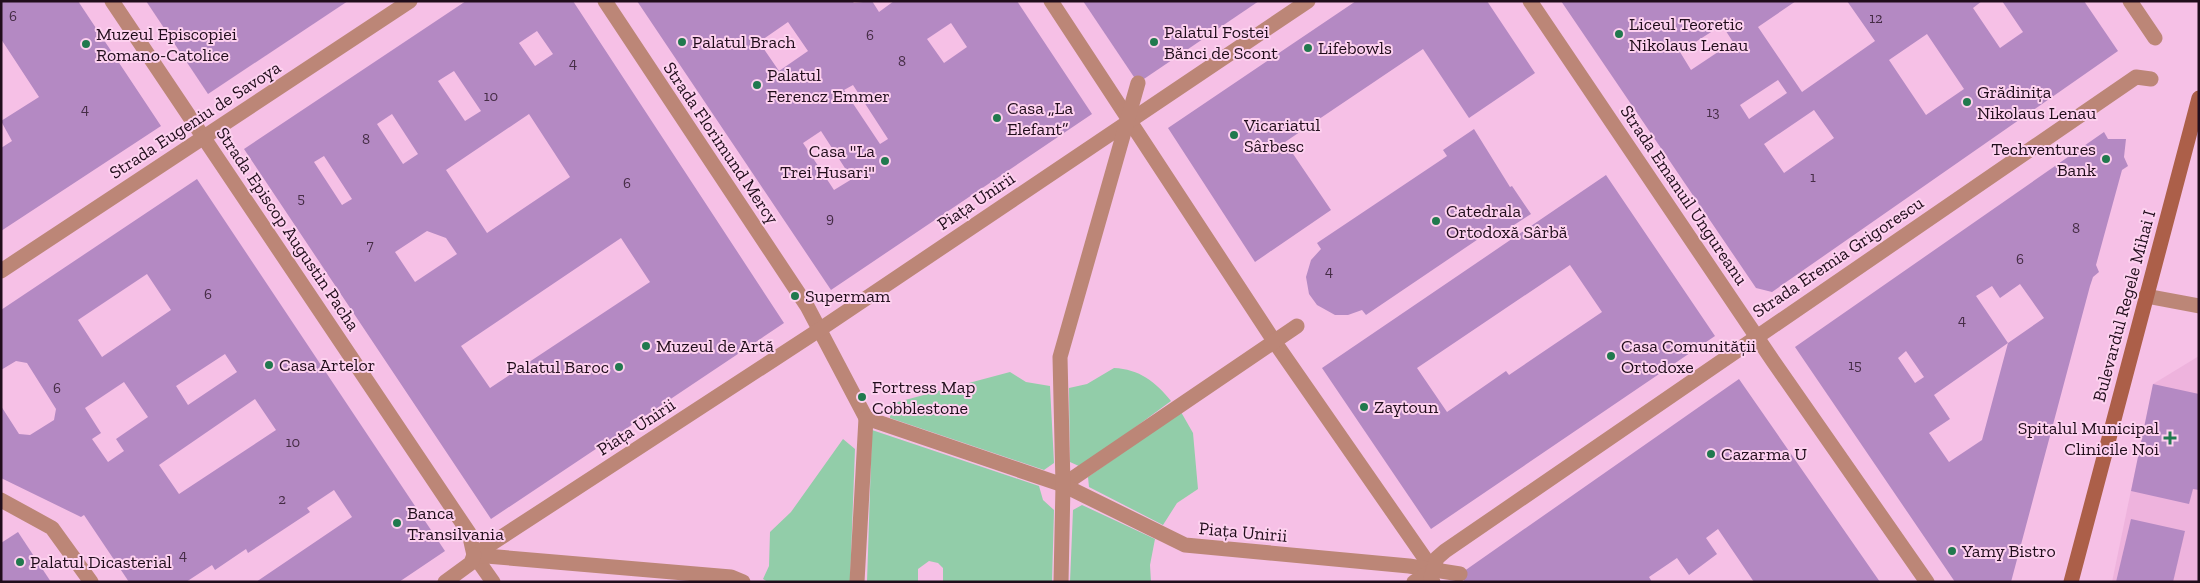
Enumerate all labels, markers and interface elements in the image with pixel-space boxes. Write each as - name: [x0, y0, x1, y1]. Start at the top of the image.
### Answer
- house number: 6: [9, 7, 17, 25]
- house number: 12: [1869, 9, 1883, 27]
- place label: Liceul Teoretic Nikolaus Lenau: [1629, 13, 1748, 56]
- place label: Palatul Fostei Bănci de Scont: [1164, 21, 1278, 64]
- place label: Muzeul Episcopiei Romano-Catolice: [96, 23, 237, 66]
- house number: 6: [866, 26, 874, 44]
- marker: Liceul Teoretic Nikolaus Lenau: [1613, 28, 1625, 40]
- place label: Palatul Brach: [692, 31, 796, 53]
- marker: Palatul Brach: [676, 36, 688, 48]
- marker: Palatul Fostei Bănci de Scont: [1148, 36, 1160, 48]
- place label: Lifebowls: [1318, 37, 1392, 59]
- marker: Muzeul Episcopiei Romano-Catolice: [80, 38, 92, 50]
- marker: Lifebowls: [1302, 42, 1314, 54]
- house number: 8: [898, 52, 906, 70]
- house number: 4: [569, 54, 577, 72]
- street label: Strada Eugeniu de Savoya: [105, 56, 285, 184]
- street label: Strada Florimund Mercy: [659, 58, 784, 229]
- place label: Palatul Ferencz Emmer: [767, 64, 890, 107]
- marker: Palatul Ferencz Emmer: [751, 79, 763, 91]
- place label: Grădinița Nikolaus Lenau: [1977, 81, 2096, 124]
- house number: 10: [484, 87, 498, 105]
- marker: Grădinița Nikolaus Lenau: [1961, 96, 1973, 108]
- place label: Casa „La Elefant”: [1007, 97, 1073, 140]
- house number: 4: [81, 100, 89, 118]
- street label: Strada Emanuil Ungureanu: [1616, 101, 1752, 289]
- house number: 13: [1706, 103, 1720, 121]
- marker: Casa „La Elefant”: [991, 112, 1003, 124]
- place label: Vicariatul Sârbesc: [1243, 114, 1320, 157]
- street label: Strada Episcop Augustin Pacha: [211, 123, 365, 335]
- marker: Vicariatul Sârbesc: [1228, 129, 1240, 141]
- house number: 8: [362, 130, 370, 148]
- place label: Techventures Bank: [1991, 138, 2097, 181]
- place label: Casa "La Trei Husari": [780, 140, 875, 183]
- marker: Techventures Bank: [2100, 153, 2112, 165]
- marker: Casa "La Trei Husari": [879, 155, 891, 167]
- street label: Piața Unirii: [933, 167, 1019, 235]
- house number: 1: [1810, 168, 1816, 186]
- house number: 6: [623, 174, 631, 192]
- house number: 5: [297, 189, 305, 207]
- street label: Strada Eremia Grigorescu: [1748, 192, 1928, 322]
- place label: Catedrala Ortodoxă Sârbă: [1446, 200, 1568, 243]
- street label: Bulevardul Regele Mihai I: [2088, 207, 2160, 404]
- house number: 9: [826, 209, 834, 227]
- marker: Catedrala Ortodoxă Sârbă: [1430, 215, 1442, 227]
- house number: 8: [2072, 219, 2080, 237]
- house number: 7: [366, 236, 374, 254]
- house number: 6: [2016, 250, 2024, 268]
- house number: 4: [1325, 262, 1333, 280]
- house number: 6: [204, 285, 212, 303]
- place label: Supermam: [805, 285, 891, 307]
- marker: Supermam: [789, 290, 801, 302]
- house number: 4: [1958, 311, 1966, 329]
- place label: Muzeul de Artă: [656, 335, 774, 357]
- place label: Casa Comunității Ortodoxe: [1621, 335, 1756, 378]
- marker: Muzeul de Artă: [640, 340, 652, 352]
- marker: Casa Comunității Ortodoxe: [1605, 350, 1617, 362]
- place label: Casa Artelor: [279, 354, 375, 376]
- place label: Palatul Baroc: [506, 356, 609, 378]
- house number: 15: [1848, 356, 1862, 374]
- marker: Casa Artelor: [263, 359, 275, 371]
- marker: Palatul Baroc: [613, 361, 625, 373]
- place label: Fortress Map Cobblestone: [872, 376, 975, 419]
- house number: 6: [53, 379, 61, 397]
- marker: Fortress Map Cobblestone: [856, 391, 868, 403]
- street label: Piața Unirii: [593, 394, 679, 460]
- place label: Zaytoun: [1374, 396, 1439, 418]
- marker: Zaytoun: [1358, 401, 1370, 413]
- place label: Spitalul Municipal Clinicile Noi: [2018, 417, 2159, 460]
- marker: Spitalul Municipal Clinicile Noi: [2163, 431, 2177, 445]
- house number: 10: [286, 433, 300, 451]
- place label: Cazarma U: [1721, 443, 1807, 465]
- marker: Cazarma U: [1705, 448, 1717, 460]
- house number: 2: [278, 490, 286, 508]
- place label: Banca Transilvania: [407, 502, 504, 545]
- marker: Banca Transilvania: [391, 517, 403, 529]
- street label: Piața Unirii: [1198, 517, 1288, 547]
- place label: Yamy Bistro: [1961, 540, 2056, 562]
- marker: Yamy Bistro: [1946, 545, 1958, 557]
- house number: 4: [179, 546, 187, 564]
- place label: Palatul Dicasterial: [30, 551, 172, 573]
- marker: Palatul Dicasterial: [14, 556, 26, 568]

